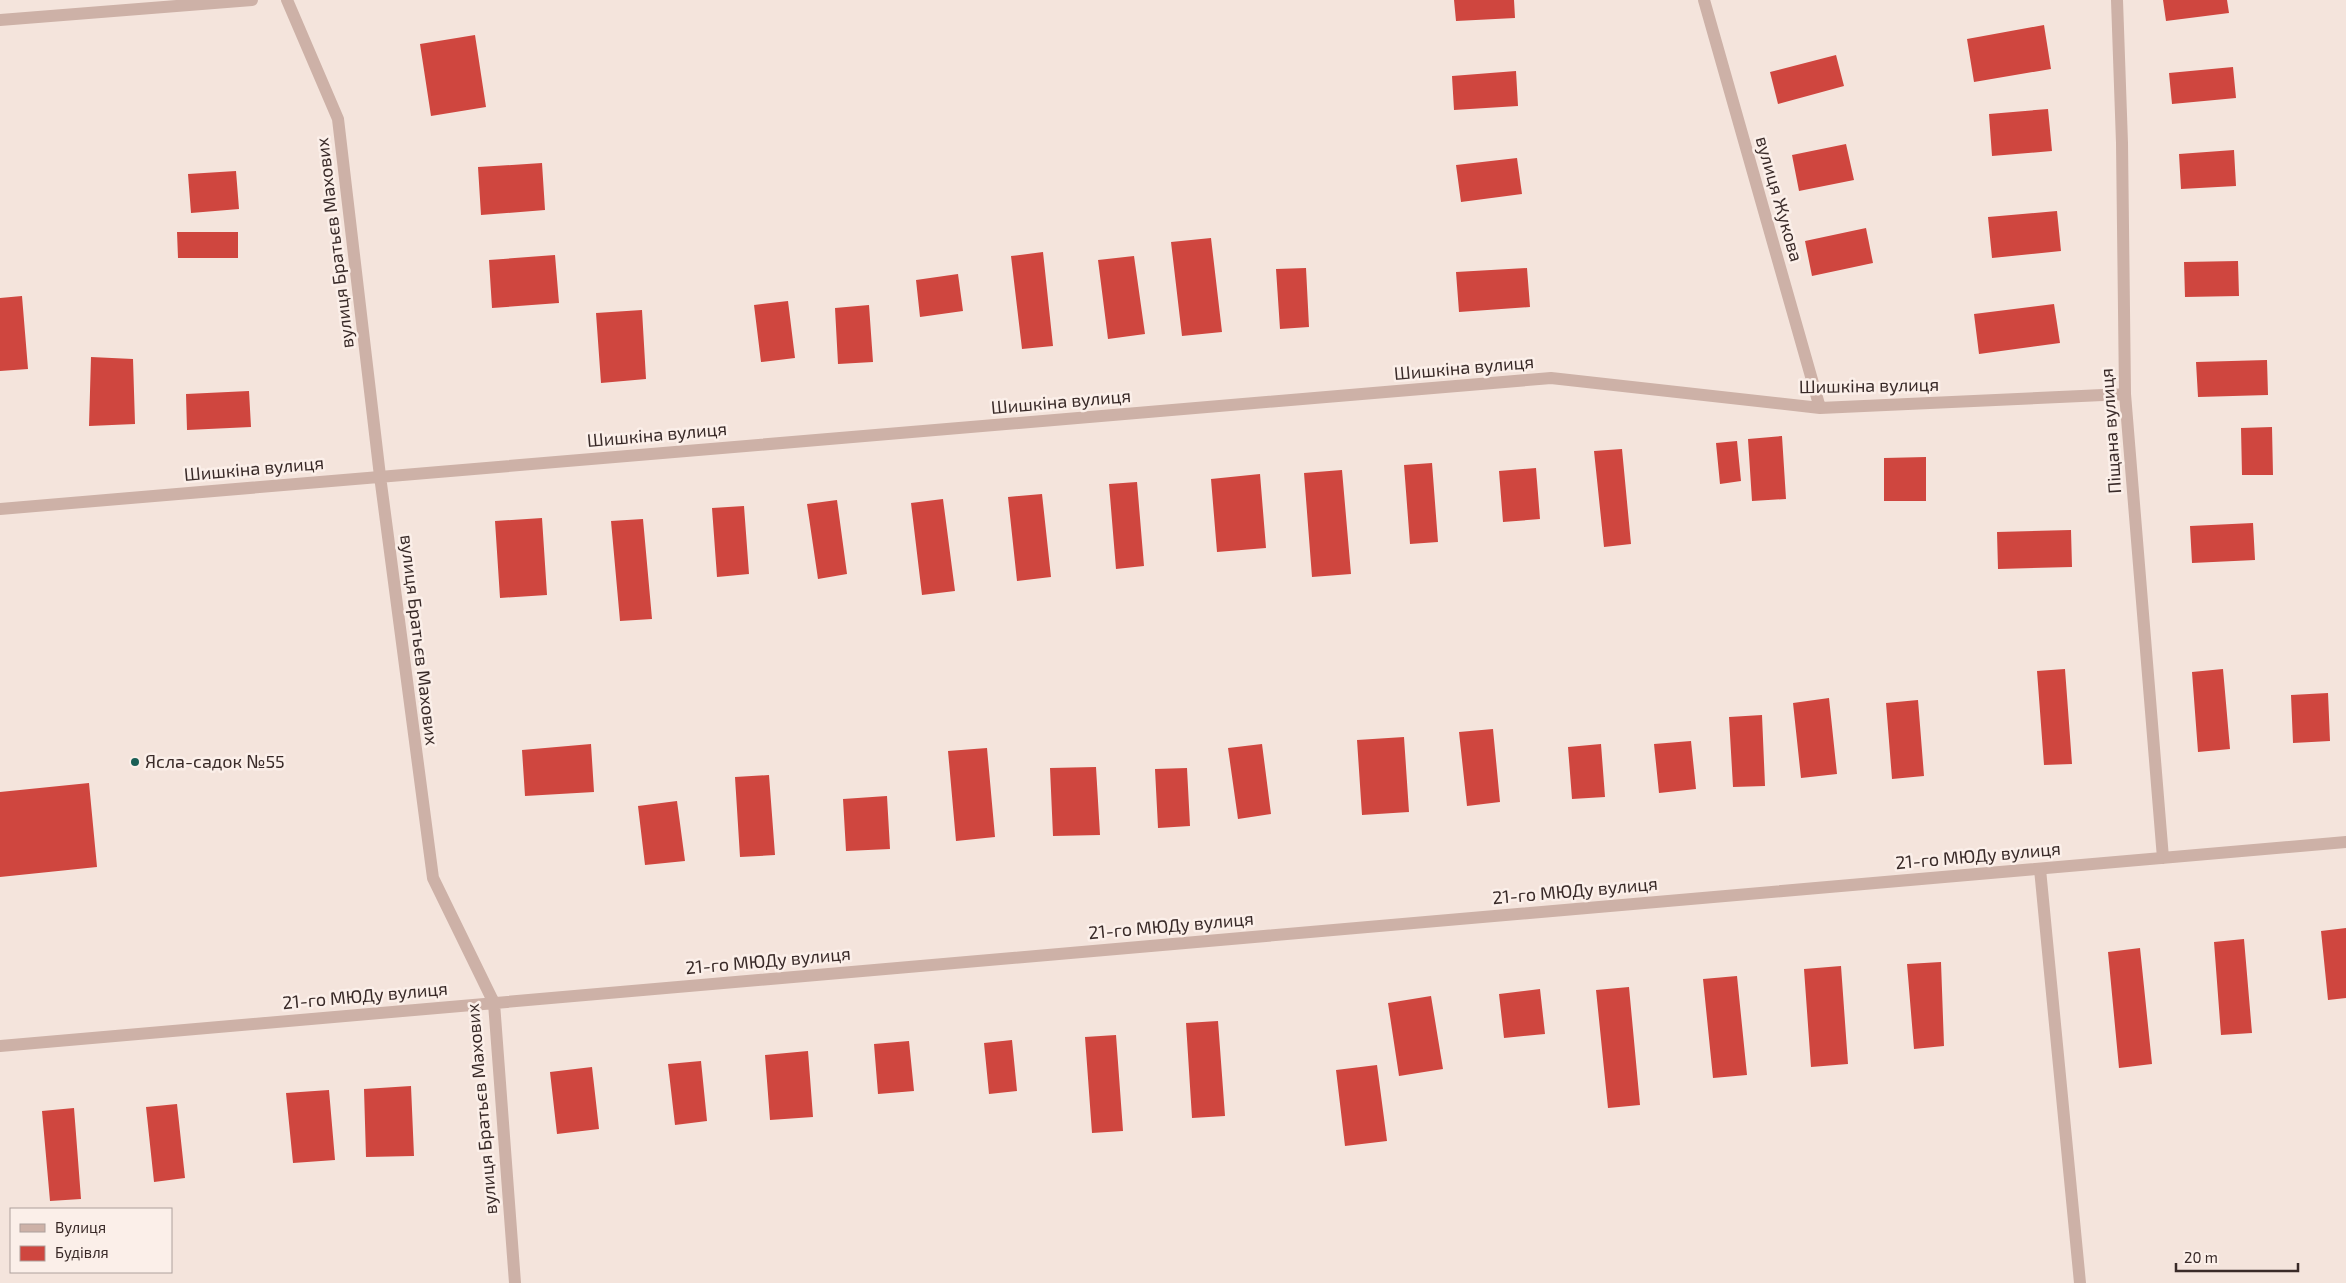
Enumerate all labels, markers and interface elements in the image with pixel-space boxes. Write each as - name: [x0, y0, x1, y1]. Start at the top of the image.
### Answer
- street label: вулиця Жукова: [1752, 133, 1808, 264]
- street label: вулиця Братьєв Махових: [310, 136, 358, 350]
- street label: Шишкіна вулиця: [1393, 350, 1535, 384]
- street label: Піщана вулиця: [2095, 368, 2125, 495]
- street label: Шишкіна вулиця: [1799, 373, 1939, 397]
- street label: Шишкіна вулиця: [990, 384, 1132, 418]
- street label: Шишкіна вулиця: [586, 417, 728, 451]
- street label: Шишкіна вулиця: [183, 451, 325, 485]
- street label: вулиця Братьєв Махових: [396, 533, 444, 747]
- place label: Ясла-садок №55: [145, 750, 285, 772]
- marker: Ясла-садок №55: [129, 756, 141, 768]
- street label: 21-го МЮДу вулиця: [1894, 837, 2061, 873]
- street label: 21-го МЮДу вулиця: [1491, 872, 1658, 908]
- street label: 21-го МЮДу вулиця: [1087, 907, 1254, 943]
- street label: 21-го МЮДу вулиця: [684, 942, 851, 978]
- street label: 21-го МЮДу вулиця: [281, 977, 448, 1013]
- street label: вулиця Братьєв Махових: [461, 1002, 501, 1216]
- legend: [10, 1208, 172, 1273]
- text: Вулиця: [55, 1218, 106, 1237]
- scale bar: [2176, 1240, 2298, 1272]
- text: Будівля: [55, 1243, 109, 1262]
- text: 20 m: [2184, 1248, 2218, 1266]

